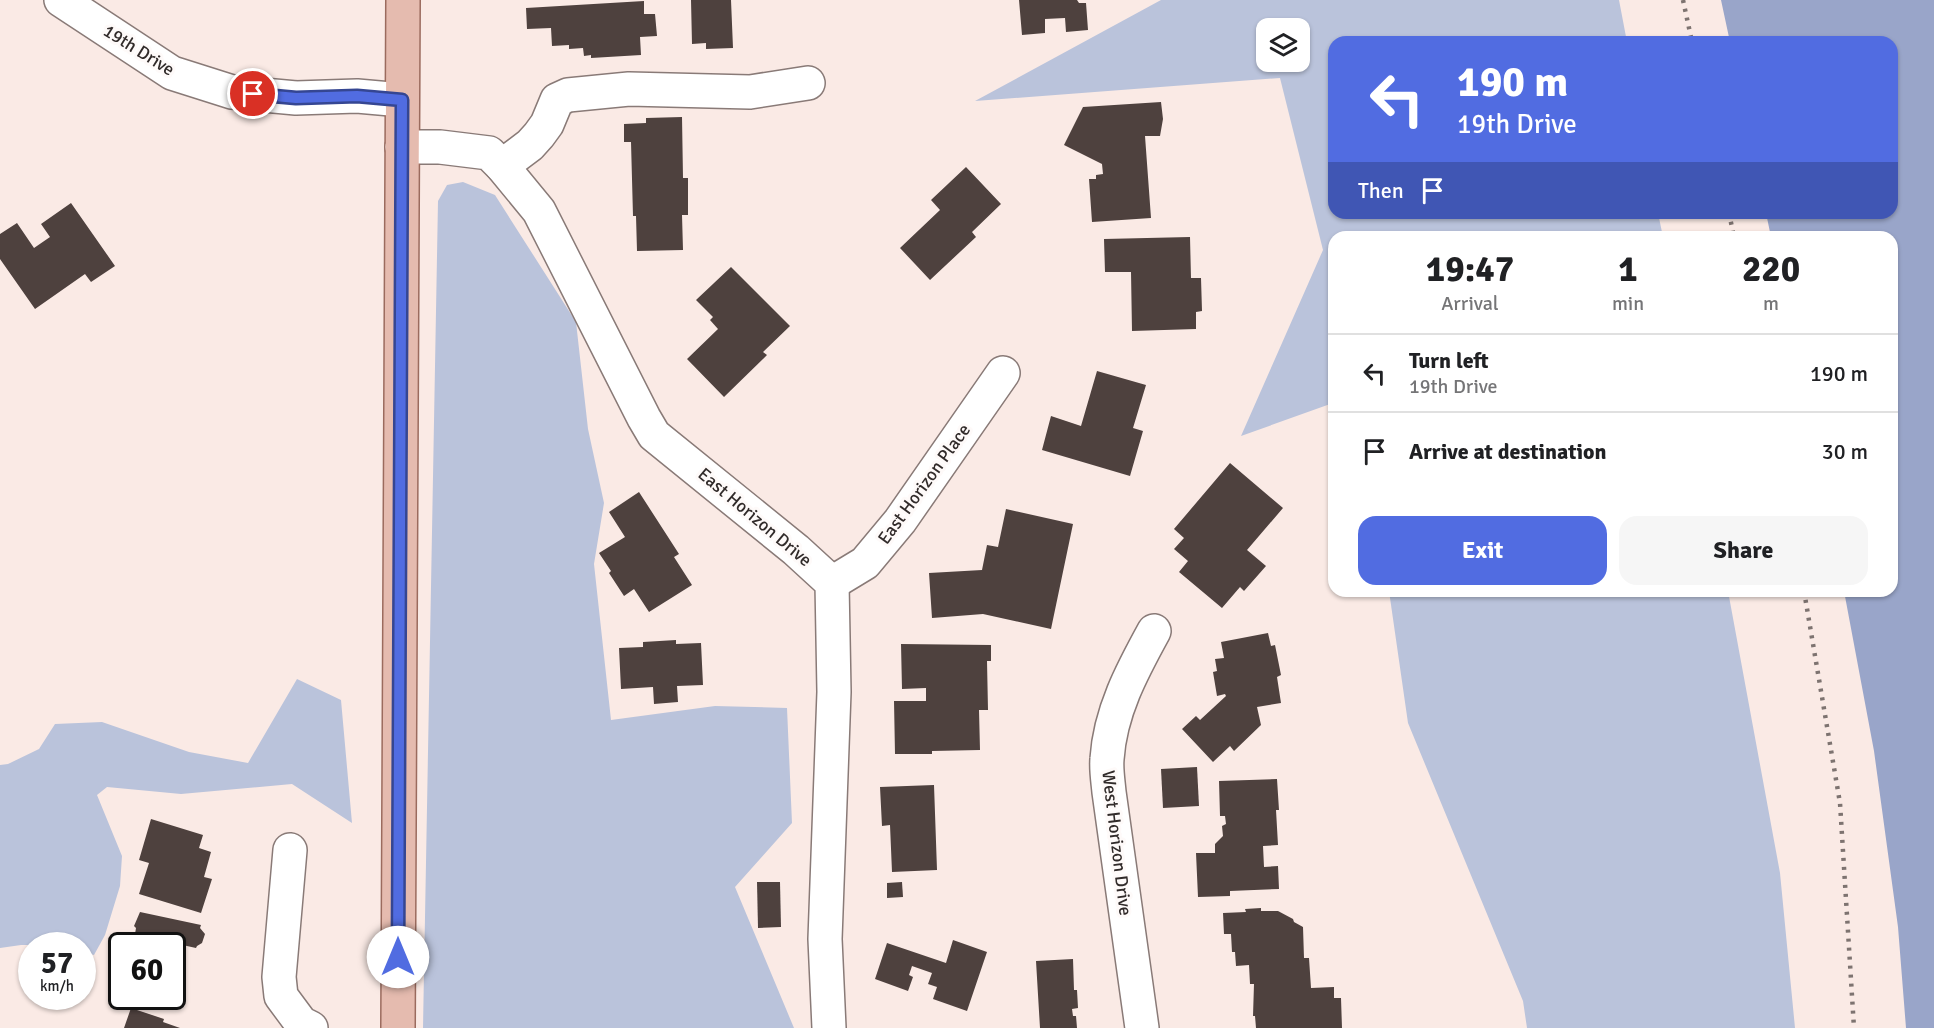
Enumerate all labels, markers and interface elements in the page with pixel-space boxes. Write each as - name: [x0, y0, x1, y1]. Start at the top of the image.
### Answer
- map controls: [1256, 18, 1310, 72]
- button: layers: [1256, 18, 1310, 72]
- street label: 19th Drive: [99, 20, 179, 80]
- text: 190 m: [1457, 57, 1568, 108]
- icon: left: [1358, 60, 1436, 138]
- pin: [227, 68, 278, 119]
- icon: arrive: [236, 77, 269, 110]
- text: 19th Drive: [1457, 108, 1577, 141]
- icon: arrive: [1416, 174, 1449, 207]
- text: Then: [1358, 177, 1404, 204]
- text: 19:47: [1426, 247, 1514, 292]
- text: 1: [1618, 247, 1638, 292]
- text: 220: [1742, 247, 1800, 292]
- text: Arrival: [1441, 291, 1499, 316]
- text: min: [1612, 291, 1644, 316]
- text: m: [1763, 291, 1779, 316]
- text: Turn left: [1409, 347, 1489, 374]
- icon: left: [1358, 357, 1391, 390]
- text: 190 m: [1810, 360, 1868, 387]
- text: 19th Drive: [1409, 374, 1498, 399]
- street label: East Horizon Place: [873, 419, 975, 549]
- icon: arrive: [1358, 435, 1391, 468]
- text: Arrive at destination: [1409, 438, 1606, 465]
- text: 30 m: [1822, 438, 1868, 465]
- street label: East Horizon Drive: [694, 463, 816, 571]
- button: Exit: [1358, 516, 1607, 585]
- button: Share: [1619, 516, 1868, 585]
- street label: West Horizon Drive: [1097, 769, 1137, 917]
- position arrow: [366, 925, 430, 989]
- speed limit sign: 60: [108, 932, 186, 1010]
- text: 57: [41, 945, 73, 982]
- text: km/h: [40, 977, 74, 995]

